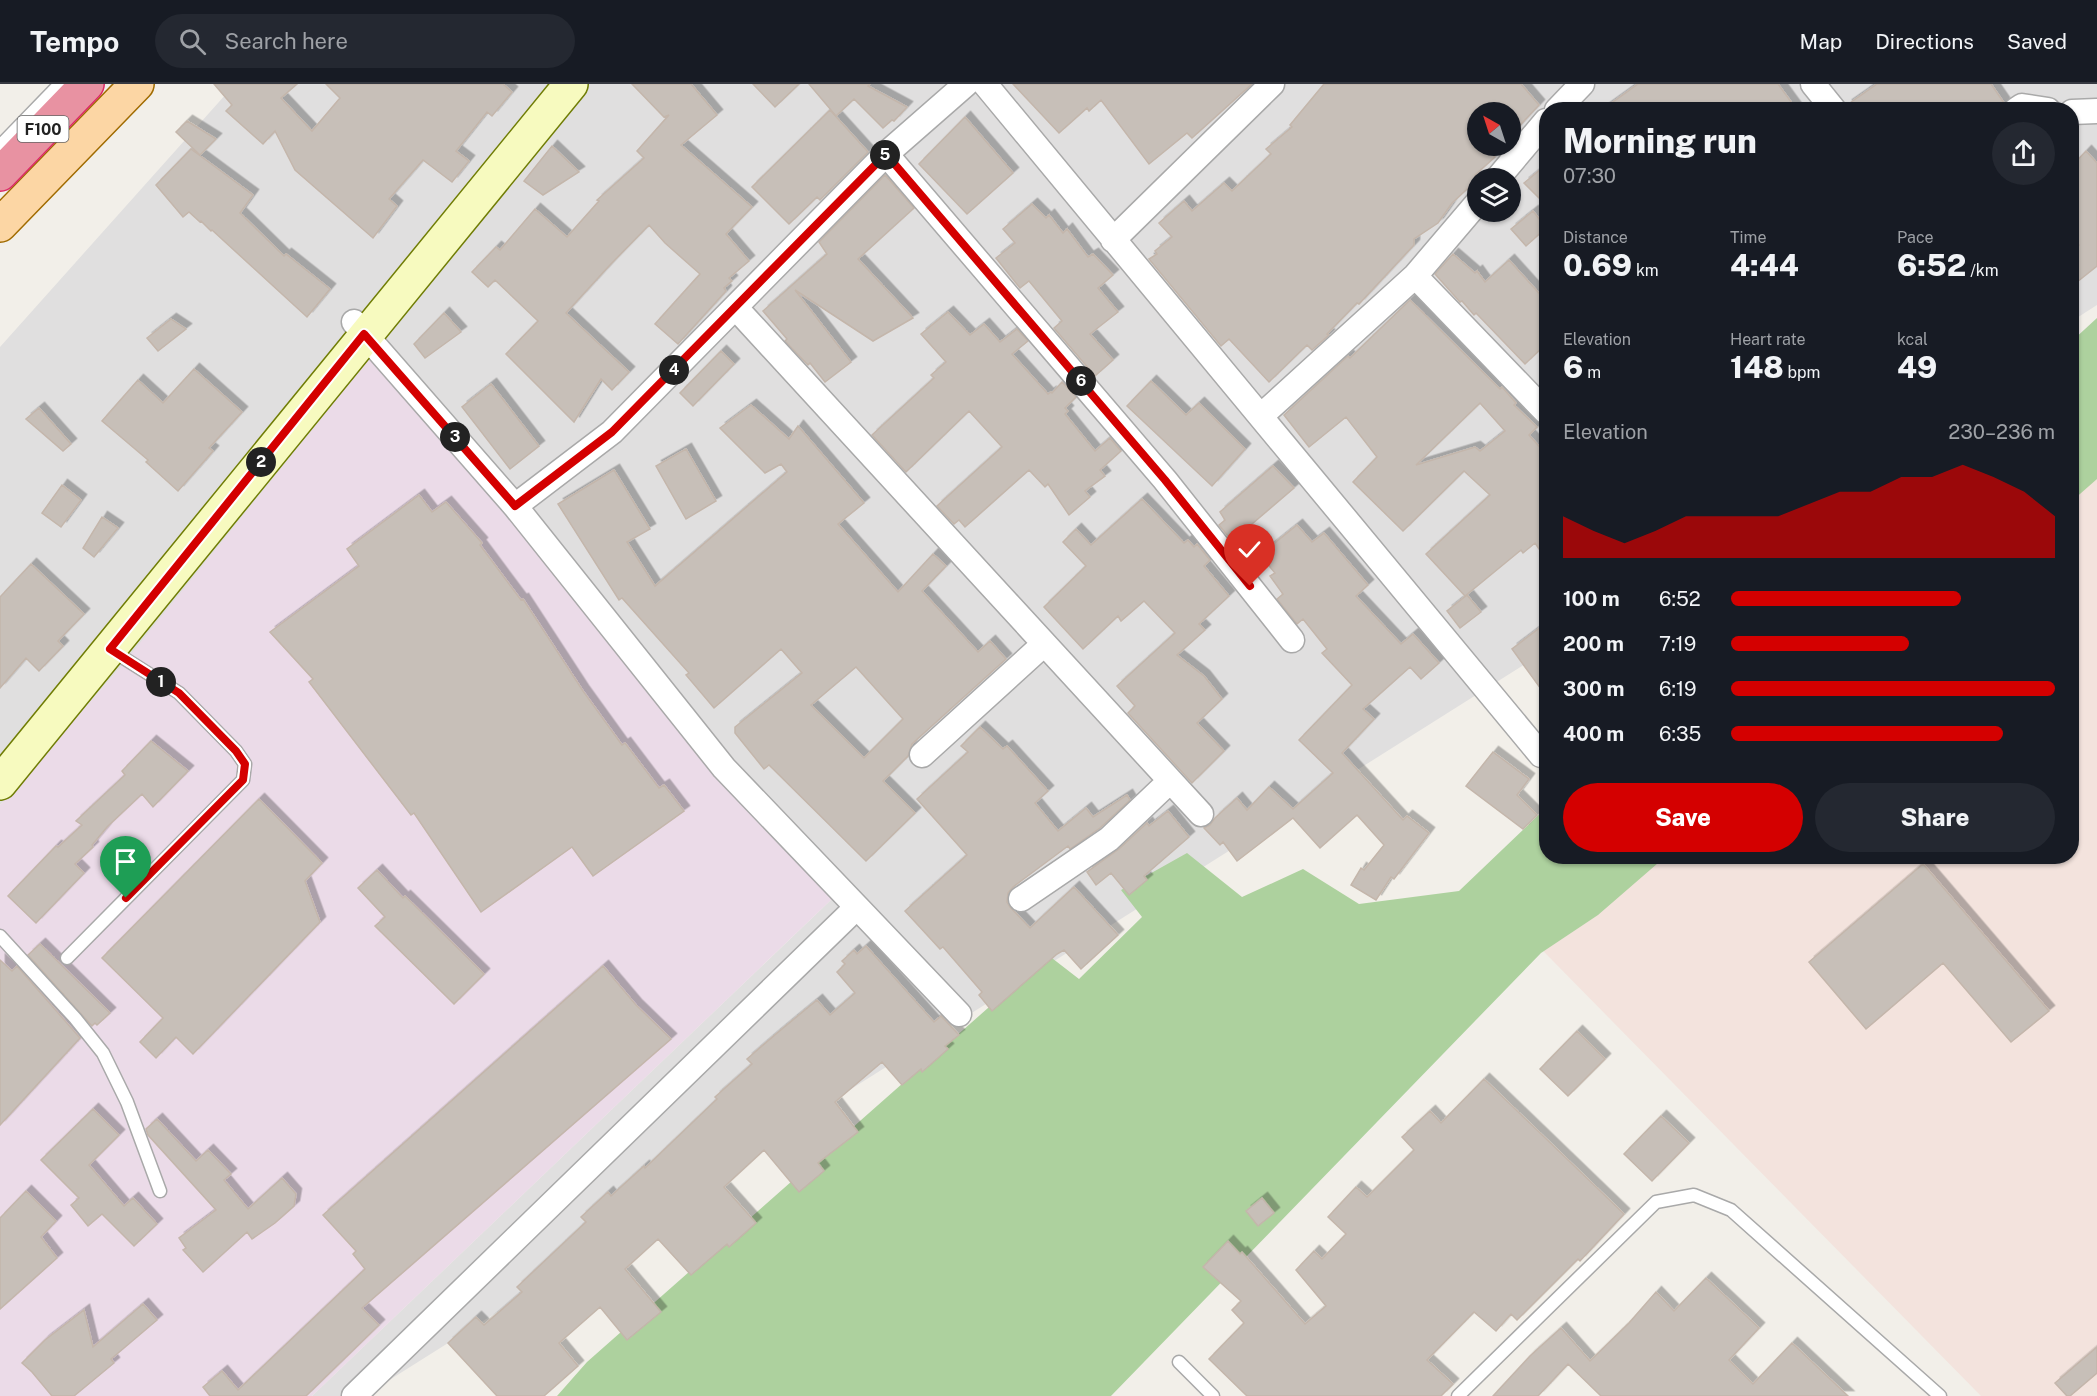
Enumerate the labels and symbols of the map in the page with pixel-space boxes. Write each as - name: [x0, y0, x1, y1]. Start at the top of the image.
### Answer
- north arrow: [1467, 102, 1521, 156]
- road number: F100: [18, 116, 68, 142]
- pin: 5: [870, 140, 900, 170]
- pin: 4: [659, 355, 689, 385]
- pin: 6: [1066, 366, 1096, 396]
- pin: 3: [440, 422, 470, 452]
- pin: 2: [246, 447, 276, 477]
- pin: [1224, 524, 1275, 586]
- pin: 1: [146, 667, 176, 697]
- pin: [100, 836, 151, 898]

